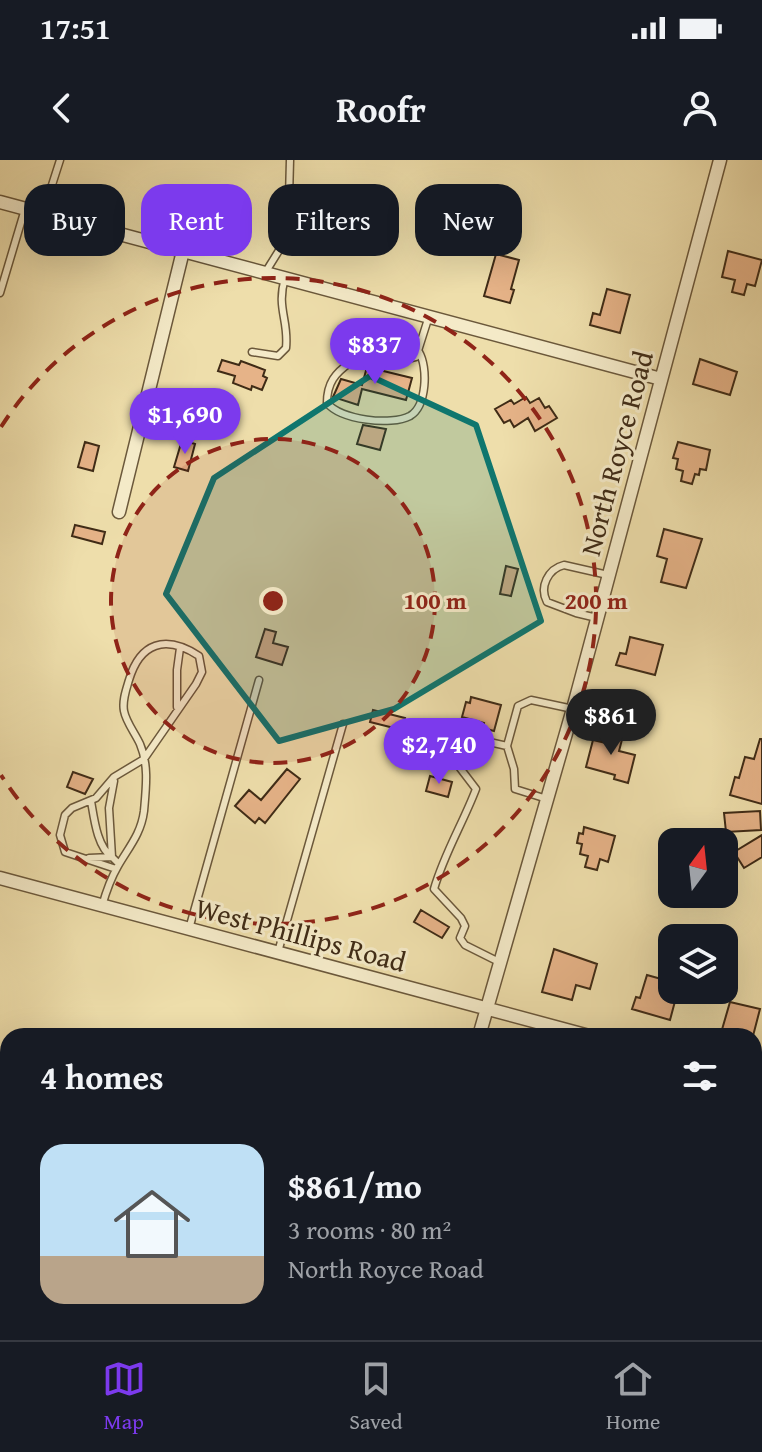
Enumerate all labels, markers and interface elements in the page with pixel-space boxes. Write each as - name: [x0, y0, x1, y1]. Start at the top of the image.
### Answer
- text: 17:51: [40, 6, 111, 50]
- text: Roofr: [336, 82, 426, 135]
- icon: back: [40, 86, 84, 130]
- icon: person: [678, 86, 722, 130]
- chip: Buy: [24, 184, 125, 256]
- chip: Rent: [141, 184, 252, 256]
- chip: Filters: [268, 184, 399, 256]
- chip: New: [415, 184, 522, 256]
- pin: $837: [328, 318, 422, 386]
- text: $837: [348, 324, 402, 363]
- street label: North Royce Road: [569, 346, 663, 560]
- pin: $1,690: [120, 388, 250, 456]
- text: $1,690: [148, 394, 222, 433]
- text: 100 m: [403, 583, 467, 618]
- text: 200 m: [564, 583, 628, 618]
- centre of rings: [259, 587, 287, 615]
- pin: $861: [564, 689, 658, 757]
- text: $861: [584, 695, 638, 734]
- pin: $2,740: [374, 718, 504, 786]
- text: $2,740: [402, 724, 476, 763]
- north arrow: [658, 828, 738, 908]
- map controls: [658, 828, 738, 1004]
- street label: West Phillips Road: [191, 886, 411, 982]
- button: layers: [658, 924, 738, 1004]
- text: 4 homes: [40, 1052, 164, 1101]
- icon: filters: [678, 1054, 722, 1098]
- text: $861/mo: [288, 1161, 422, 1210]
- icon: home: [104, 1176, 200, 1272]
- text: 3 rooms · 80 m²: [288, 1210, 451, 1249]
- text: North Royce Road: [288, 1249, 484, 1288]
- tab: Map: [102, 1357, 146, 1437]
- tab: Saved: [349, 1357, 403, 1437]
- tab: Home: [606, 1357, 660, 1437]

